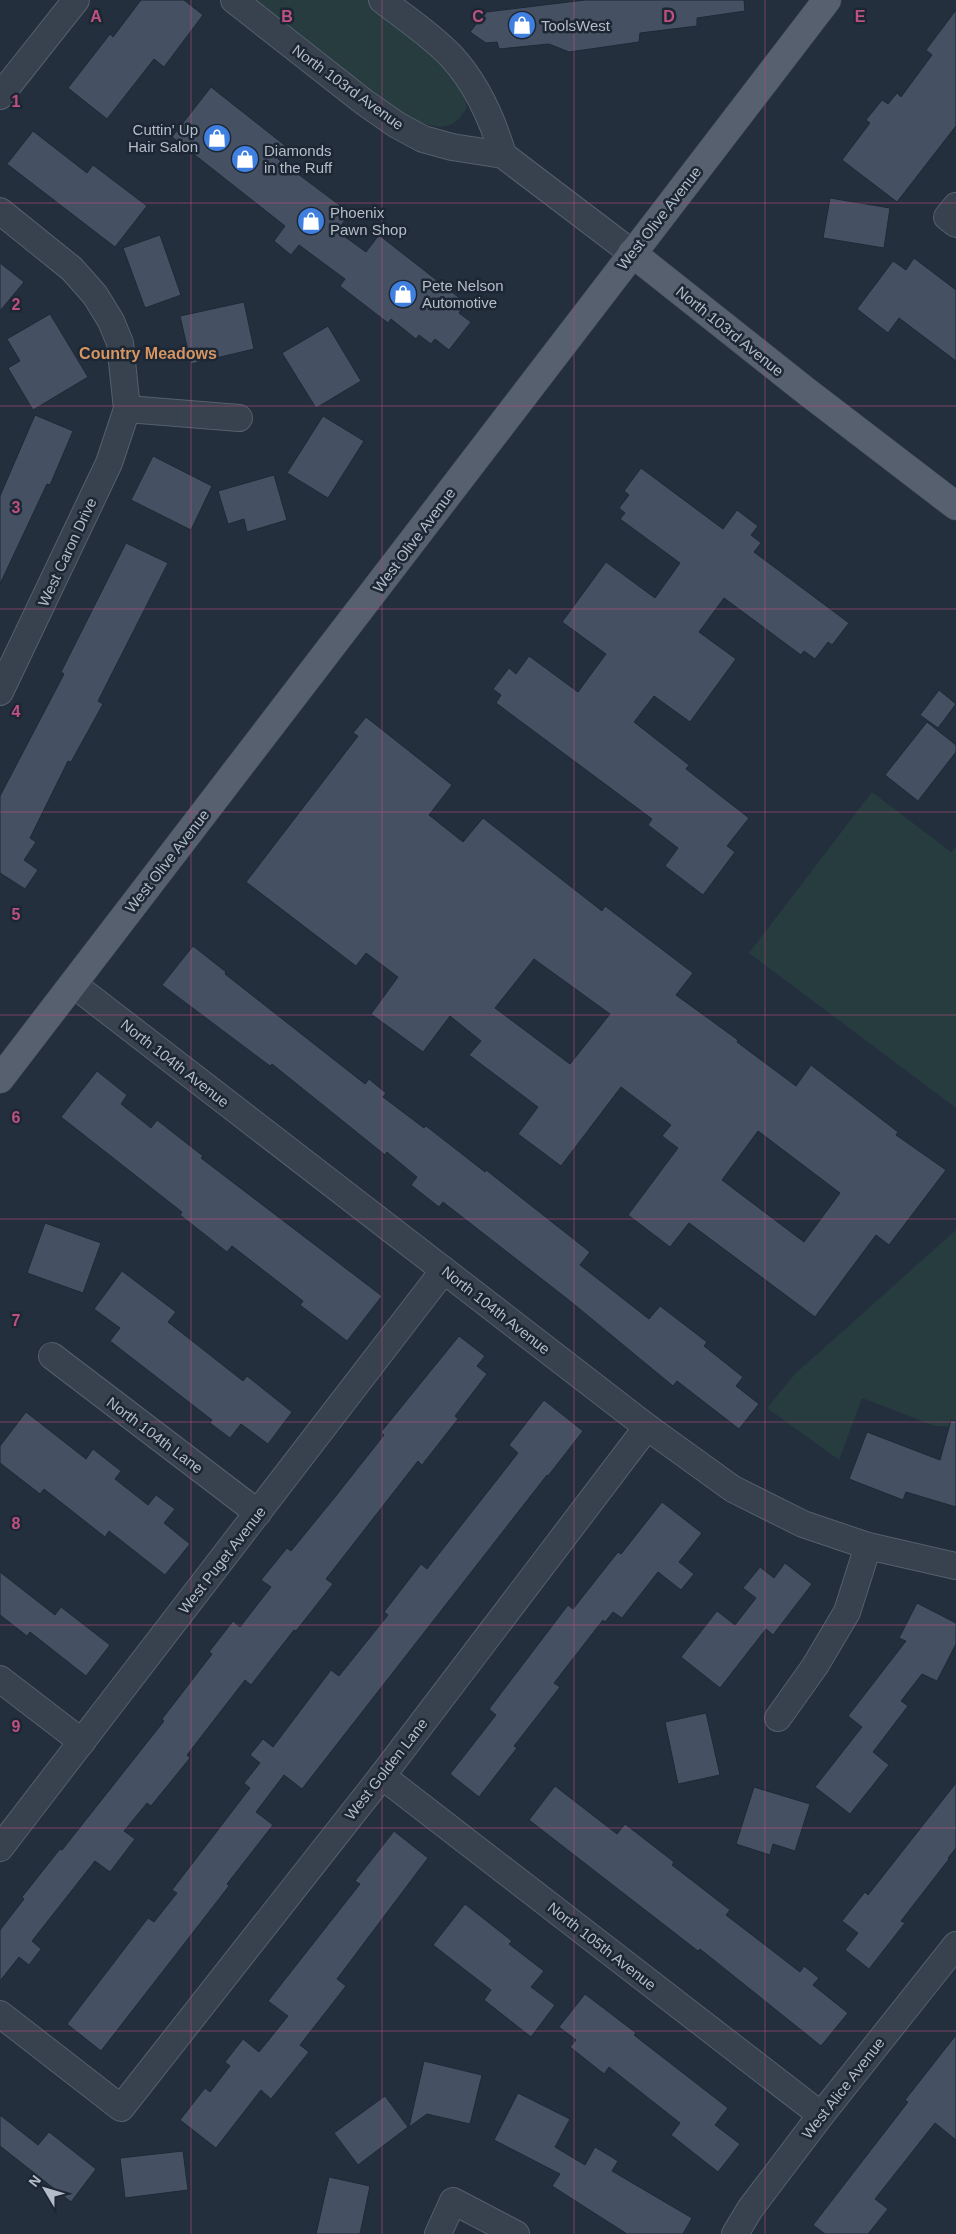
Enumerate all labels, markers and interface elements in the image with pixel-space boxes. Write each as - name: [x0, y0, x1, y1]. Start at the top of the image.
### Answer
- text: A: [90, 8, 102, 25]
- text: B: [281, 8, 293, 25]
- text: C: [472, 8, 484, 25]
- text: D: [663, 8, 675, 25]
- text: E: [855, 8, 866, 25]
- shop icon: ToolsWest: [507, 10, 537, 40]
- place label: ToolsWest: [541, 17, 611, 34]
- street label: North 103rd Avenue: [289, 41, 407, 133]
- text: 1: [12, 93, 21, 110]
- place label: Cuttin' Up Hair Salon: [128, 121, 198, 155]
- shop icon: Cuttin' Up Hair Salon: [202, 123, 232, 153]
- place label: Diamonds in the Ruff: [264, 142, 333, 176]
- shop icon: Diamonds in the Ruff: [230, 144, 260, 174]
- street label: West Olive Avenue: [613, 163, 705, 273]
- place label: Phoenix Pawn Shop: [330, 204, 407, 238]
- shop icon: Phoenix Pawn Shop: [296, 206, 326, 236]
- place label: Pete Nelson Automotive: [422, 277, 504, 311]
- shop icon: Pete Nelson Automotive: [388, 279, 418, 309]
- street label: North 103rd Avenue: [673, 282, 787, 380]
- text: 2: [12, 296, 21, 313]
- district label: Country Meadows: [79, 345, 217, 362]
- street label: West Olive Avenue: [369, 484, 459, 596]
- street label: West Caron Drive: [34, 495, 100, 609]
- text: 3: [12, 499, 21, 516]
- text: 4: [12, 703, 21, 720]
- street label: West Olive Avenue: [121, 806, 213, 916]
- text: 5: [12, 906, 21, 923]
- street label: North 104th Avenue: [118, 1016, 232, 1110]
- text: 6: [12, 1109, 21, 1126]
- street label: North 104th Avenue: [439, 1263, 553, 1357]
- text: 7: [12, 1312, 21, 1329]
- street label: North 104th Lane: [104, 1393, 206, 1477]
- street label: West Puget Avenue: [175, 1503, 269, 1617]
- text: 8: [12, 1515, 21, 1532]
- street label: West Golden Lane: [341, 1715, 431, 1823]
- text: 9: [12, 1718, 21, 1735]
- street label: North 105th Avenue: [545, 1899, 659, 1993]
- street label: West Alice Avenue: [798, 2034, 888, 2142]
- north arrow: [20, 2164, 70, 2214]
- text: N: [25, 2172, 44, 2190]

